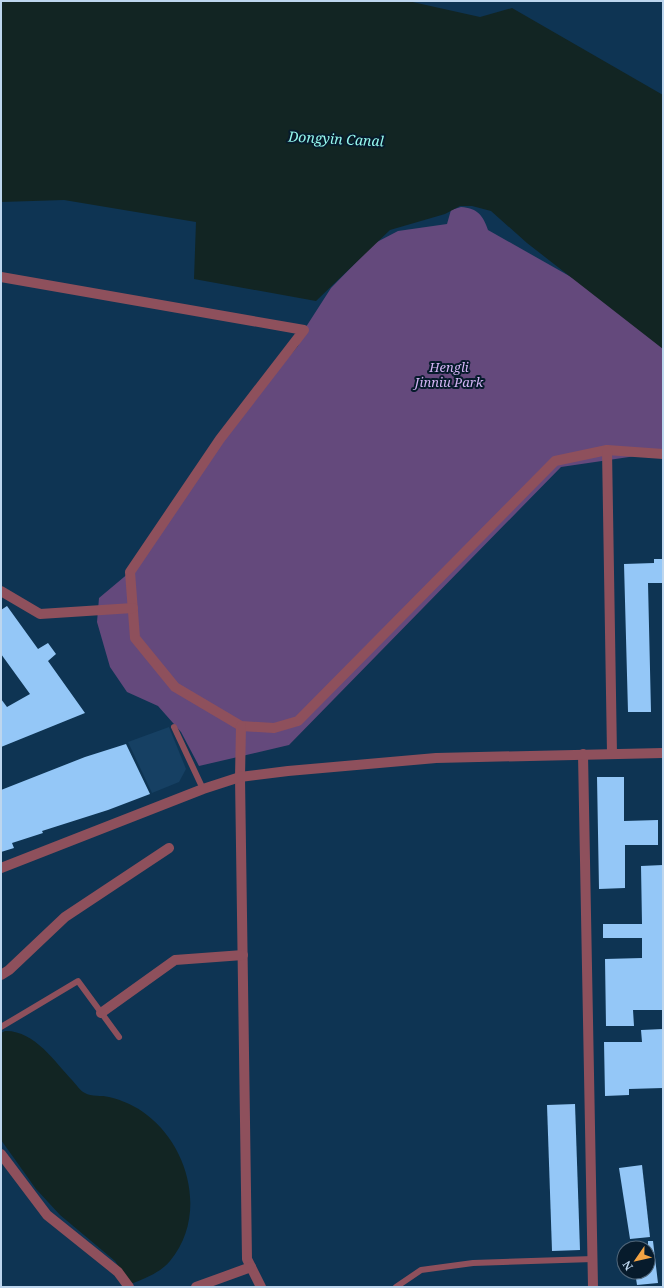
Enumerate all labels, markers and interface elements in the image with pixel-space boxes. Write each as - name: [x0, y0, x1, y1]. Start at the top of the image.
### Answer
- water label: Dongyin Canal: [287, 126, 385, 151]
- park label: Hengli Jinniu Park: [412, 358, 484, 391]
- north arrow: [616, 1240, 656, 1280]
- text: N: [618, 1258, 636, 1274]

